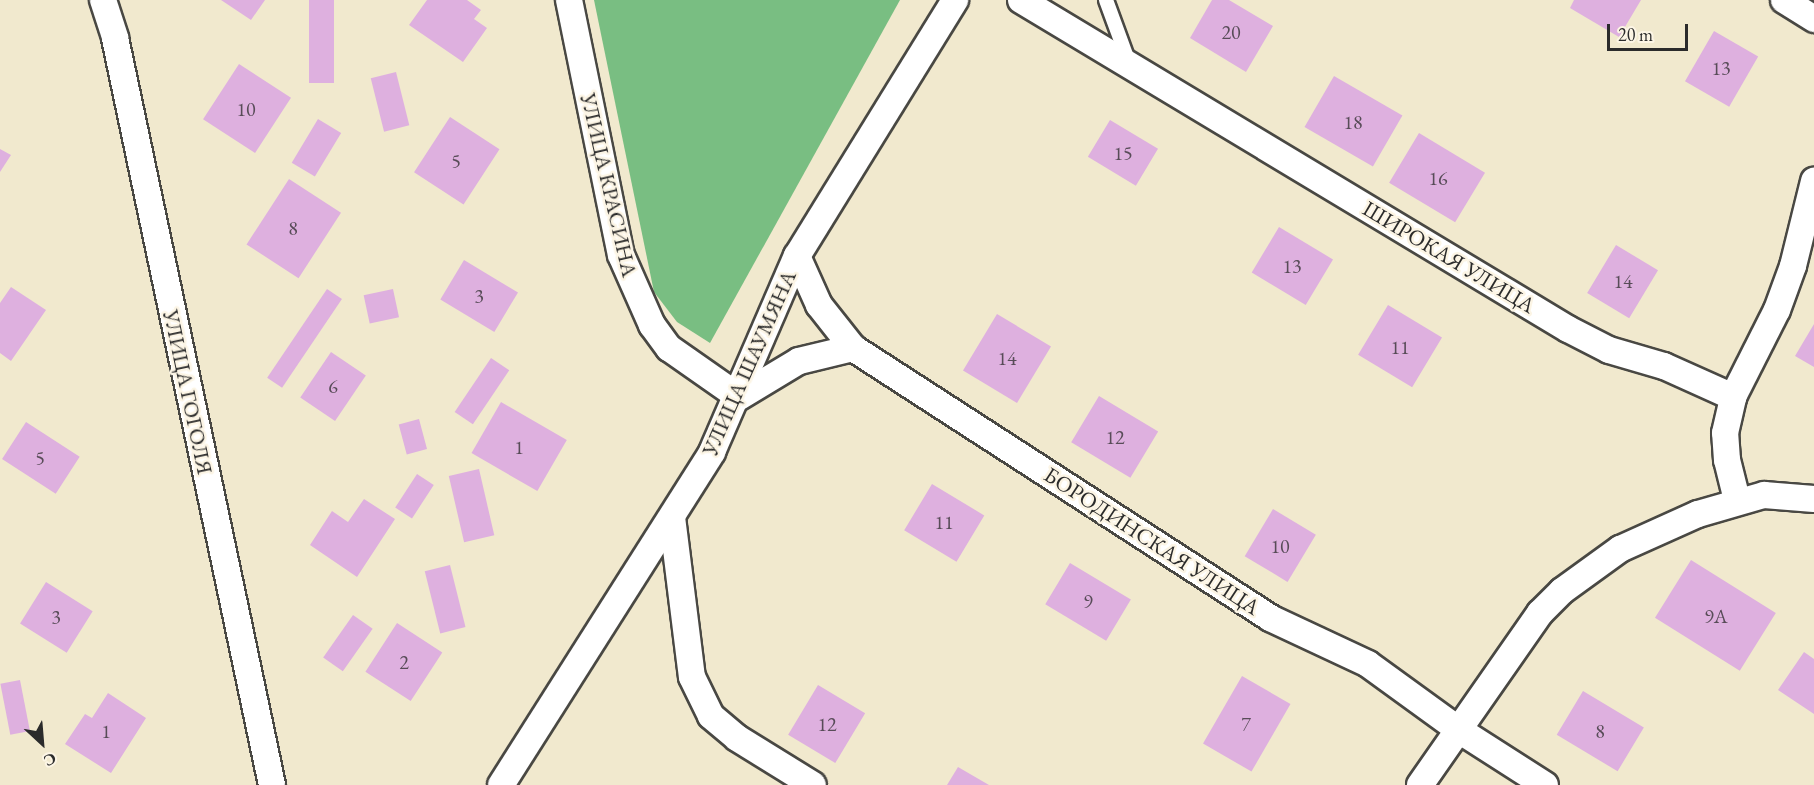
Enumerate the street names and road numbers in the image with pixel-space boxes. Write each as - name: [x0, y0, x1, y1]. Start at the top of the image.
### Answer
- street label: УЛИЦА КРАСИНА: [575, 90, 643, 280]
- street label: ШИРОКАЯ УЛИЦА: [1358, 195, 1540, 319]
- street label: УЛИЦА ШАУМЯНА: [696, 266, 802, 460]
- street label: УЛИЦА ГОГОЛЯ: [158, 307, 218, 477]
- street label: БОРОДИНСКАЯ УЛИЦА: [1039, 461, 1265, 621]

